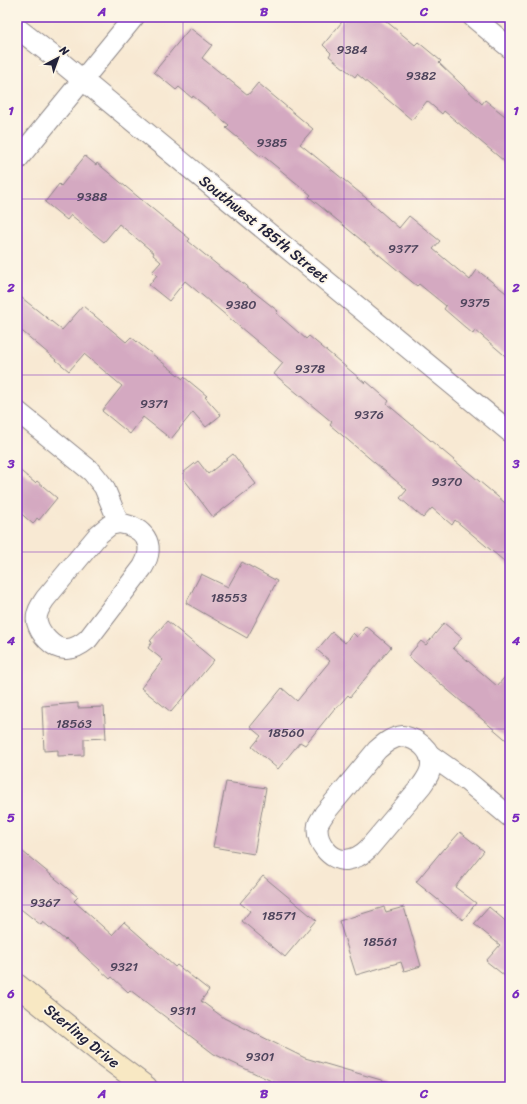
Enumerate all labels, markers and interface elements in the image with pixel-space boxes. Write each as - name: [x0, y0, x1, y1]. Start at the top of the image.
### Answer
- text: A: [97, 0, 106, 23]
- text: B: [260, 0, 269, 23]
- text: C: [419, 0, 429, 23]
- north arrow: [38, 38, 78, 78]
- house number: 9384: [336, 38, 368, 61]
- text: N: [54, 41, 74, 61]
- house number: 9382: [406, 64, 437, 87]
- text: 1: [8, 99, 14, 122]
- text: 1: [513, 99, 519, 122]
- house number: 9385: [257, 131, 288, 154]
- street label: Southwest 185th Street: [193, 168, 335, 290]
- house number: 9388: [77, 185, 108, 208]
- house number: 9377: [388, 237, 420, 260]
- text: 2: [6, 276, 15, 299]
- text: 2: [511, 276, 520, 299]
- house number: 9375: [460, 291, 490, 314]
- house number: 9380: [225, 293, 257, 316]
- house number: 9378: [295, 357, 325, 380]
- house number: 9371: [140, 392, 168, 415]
- house number: 9376: [354, 403, 384, 426]
- text: 3: [6, 452, 15, 475]
- text: 3: [511, 452, 520, 475]
- house number: 9370: [432, 470, 462, 493]
- house number: 18553: [211, 586, 247, 609]
- text: 4: [6, 629, 16, 652]
- text: 4: [511, 629, 521, 652]
- house number: 18563: [56, 712, 92, 735]
- house number: 18560: [268, 721, 304, 744]
- text: 5: [7, 806, 15, 829]
- text: 5: [512, 806, 520, 829]
- house number: 9367: [30, 891, 62, 914]
- house number: 18571: [262, 904, 297, 927]
- house number: 18561: [363, 930, 398, 953]
- house number: 9321: [110, 955, 139, 978]
- text: 6: [6, 982, 15, 1005]
- text: 6: [511, 982, 520, 1005]
- street label: Sterling Drive: [38, 997, 126, 1075]
- house number: 9311: [170, 999, 197, 1022]
- house number: 9301: [246, 1045, 275, 1068]
- text: A: [97, 1082, 106, 1104]
- text: B: [260, 1082, 269, 1104]
- text: C: [419, 1082, 429, 1104]

